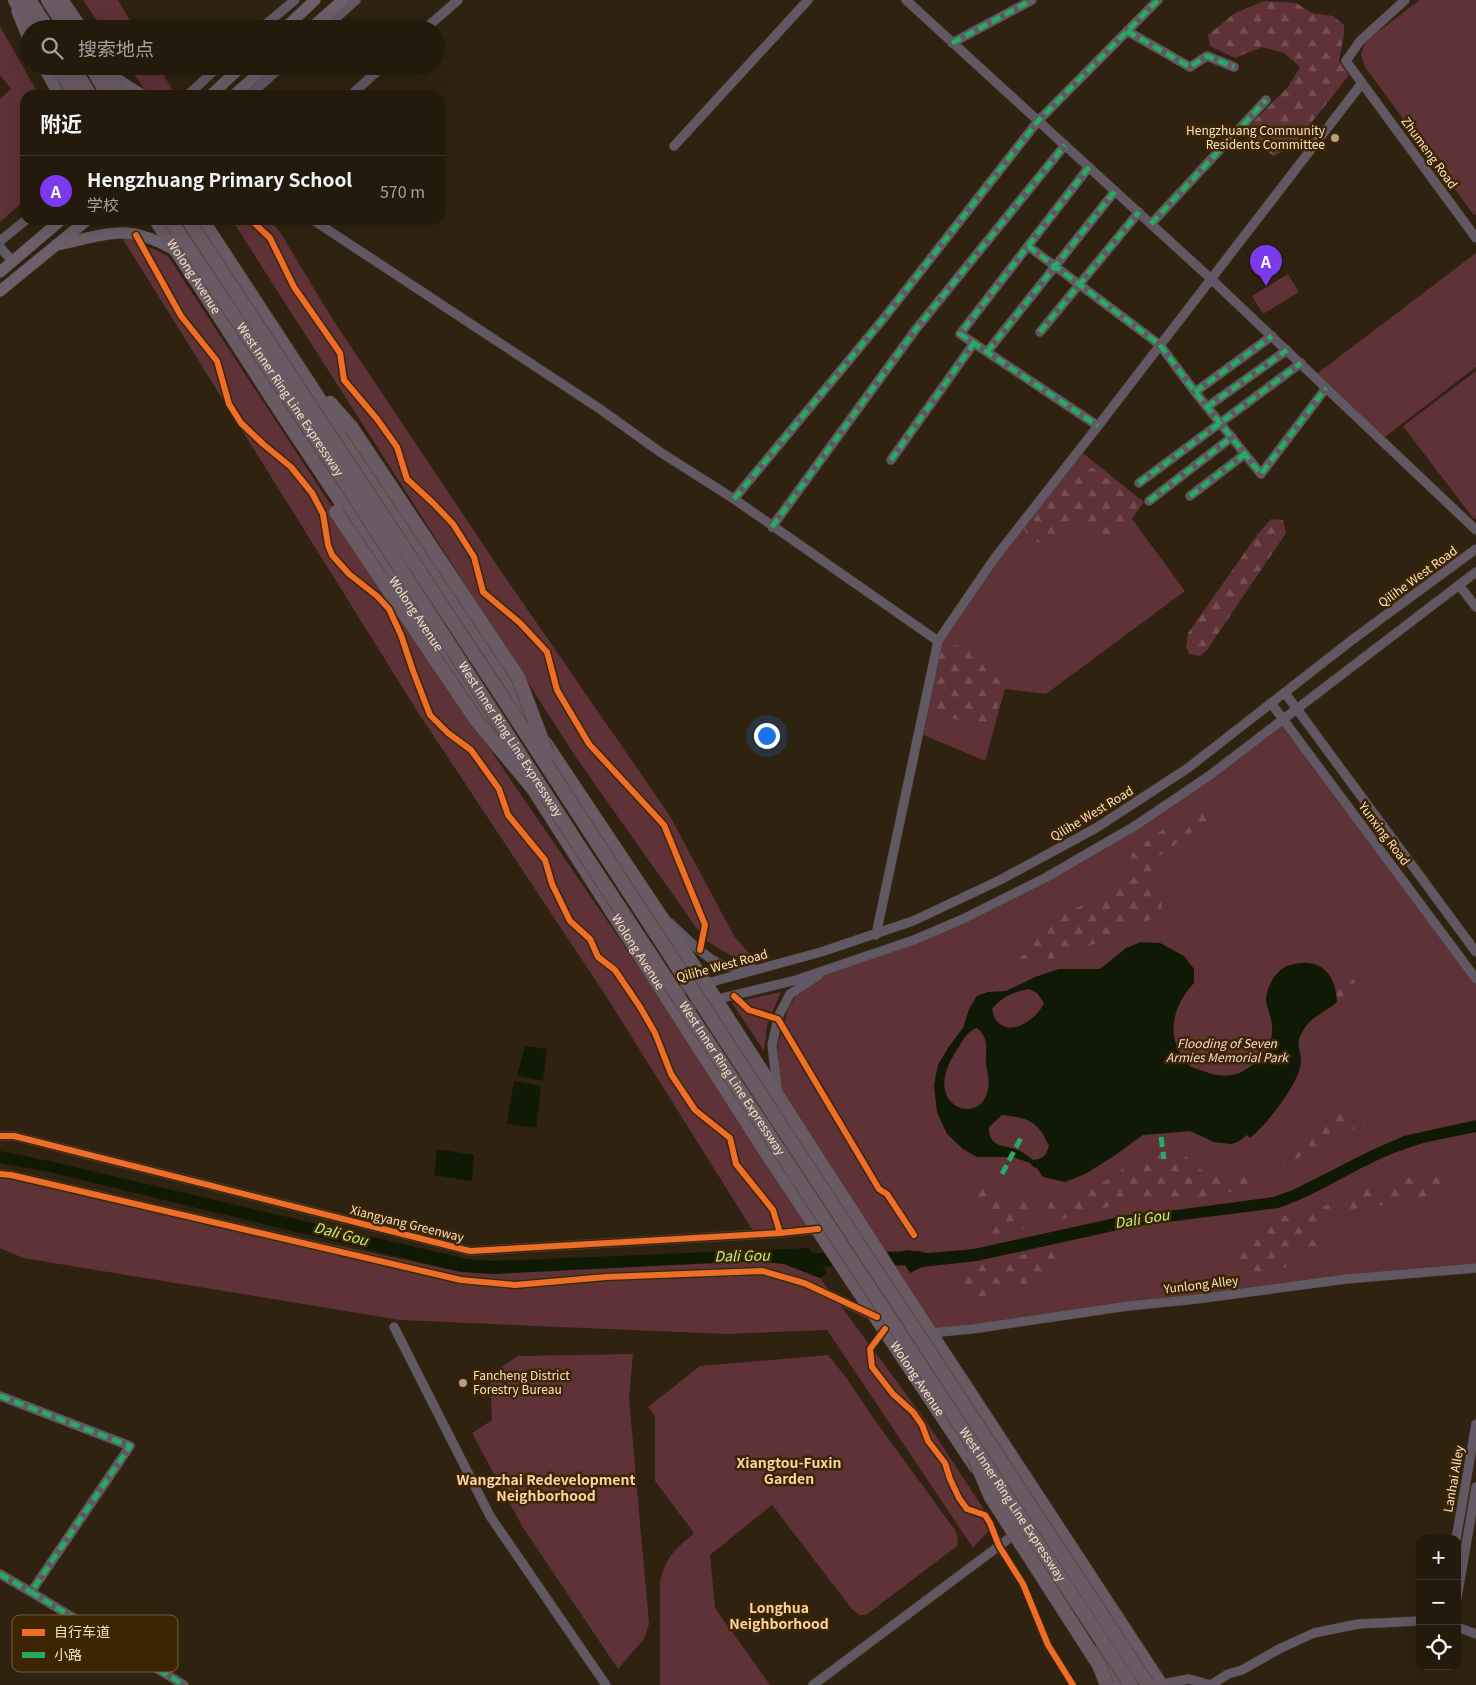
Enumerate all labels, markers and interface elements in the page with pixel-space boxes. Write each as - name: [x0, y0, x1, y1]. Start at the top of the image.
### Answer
- search box: [20, 20, 445, 75]
- icon: search: [38, 34, 66, 62]
- text: 搜索地点: [78, 34, 154, 61]
- text: 附近: [40, 108, 82, 138]
- street label: Zhumeng Road: [1398, 113, 1462, 192]
- place label: Hengzhuang Community Residents Committee: [1186, 121, 1326, 152]
- marker: Hengzhuang Community Residents Committee: [1329, 132, 1341, 144]
- text: Hengzhuang Primary School: [87, 165, 352, 192]
- text: A: [51, 179, 61, 203]
- text: 570 m: [380, 179, 425, 203]
- text: 学校: [87, 192, 119, 216]
- street label: Wolong Avenue: [164, 235, 226, 317]
- pin: A: [1250, 245, 1282, 286]
- street label: West Inner Ring Line Expressway: [234, 319, 349, 479]
- street label: Qilihe West Road: [1374, 541, 1460, 610]
- street label: Wolong Avenue: [386, 572, 448, 654]
- street label: West Inner Ring Line Expressway: [455, 658, 568, 820]
- your location: [754, 723, 780, 749]
- street label: Qilihe West Road: [1047, 781, 1136, 844]
- street label: Yunxing Road: [1355, 797, 1415, 868]
- street label: Wolong Avenue: [609, 910, 670, 993]
- street label: Qilihe West Road: [674, 944, 769, 985]
- street label: West Inner Ring Line Expressway: [676, 997, 790, 1159]
- park label: Flooding of Seven Armies Memorial Park: [1166, 1034, 1289, 1065]
- street label: Xiangyang Greenway: [349, 1200, 467, 1245]
- water label: Dali Gou: [1113, 1204, 1172, 1232]
- water label: Dali Gou: [312, 1216, 372, 1250]
- water label: Dali Gou: [714, 1244, 771, 1265]
- street label: Yunlong Alley: [1162, 1270, 1240, 1297]
- street label: Wolong Avenue: [887, 1337, 950, 1419]
- place label: Fancheng District Forestry Bureau: [473, 1366, 570, 1397]
- marker: Fancheng District Forestry Bureau: [457, 1377, 469, 1389]
- street label: West Inner Ring Line Expressway: [957, 1423, 1071, 1585]
- street label: Lanhai Alley: [1438, 1443, 1467, 1514]
- district label: Xiangtou-Fuxin Garden: [737, 1452, 841, 1488]
- district label: Wangzhai Redevelopment Neighborhood: [457, 1469, 635, 1505]
- map controls: [1416, 1535, 1461, 1670]
- button: +: [1416, 1535, 1461, 1580]
- button: −: [1416, 1580, 1461, 1625]
- district label: Longhua Neighborhood: [729, 1597, 829, 1633]
- legend: [12, 1615, 178, 1672]
- text: 自行车道: [54, 1621, 110, 1641]
- button: locate: [1416, 1625, 1461, 1670]
- text: 小路: [54, 1644, 82, 1664]

